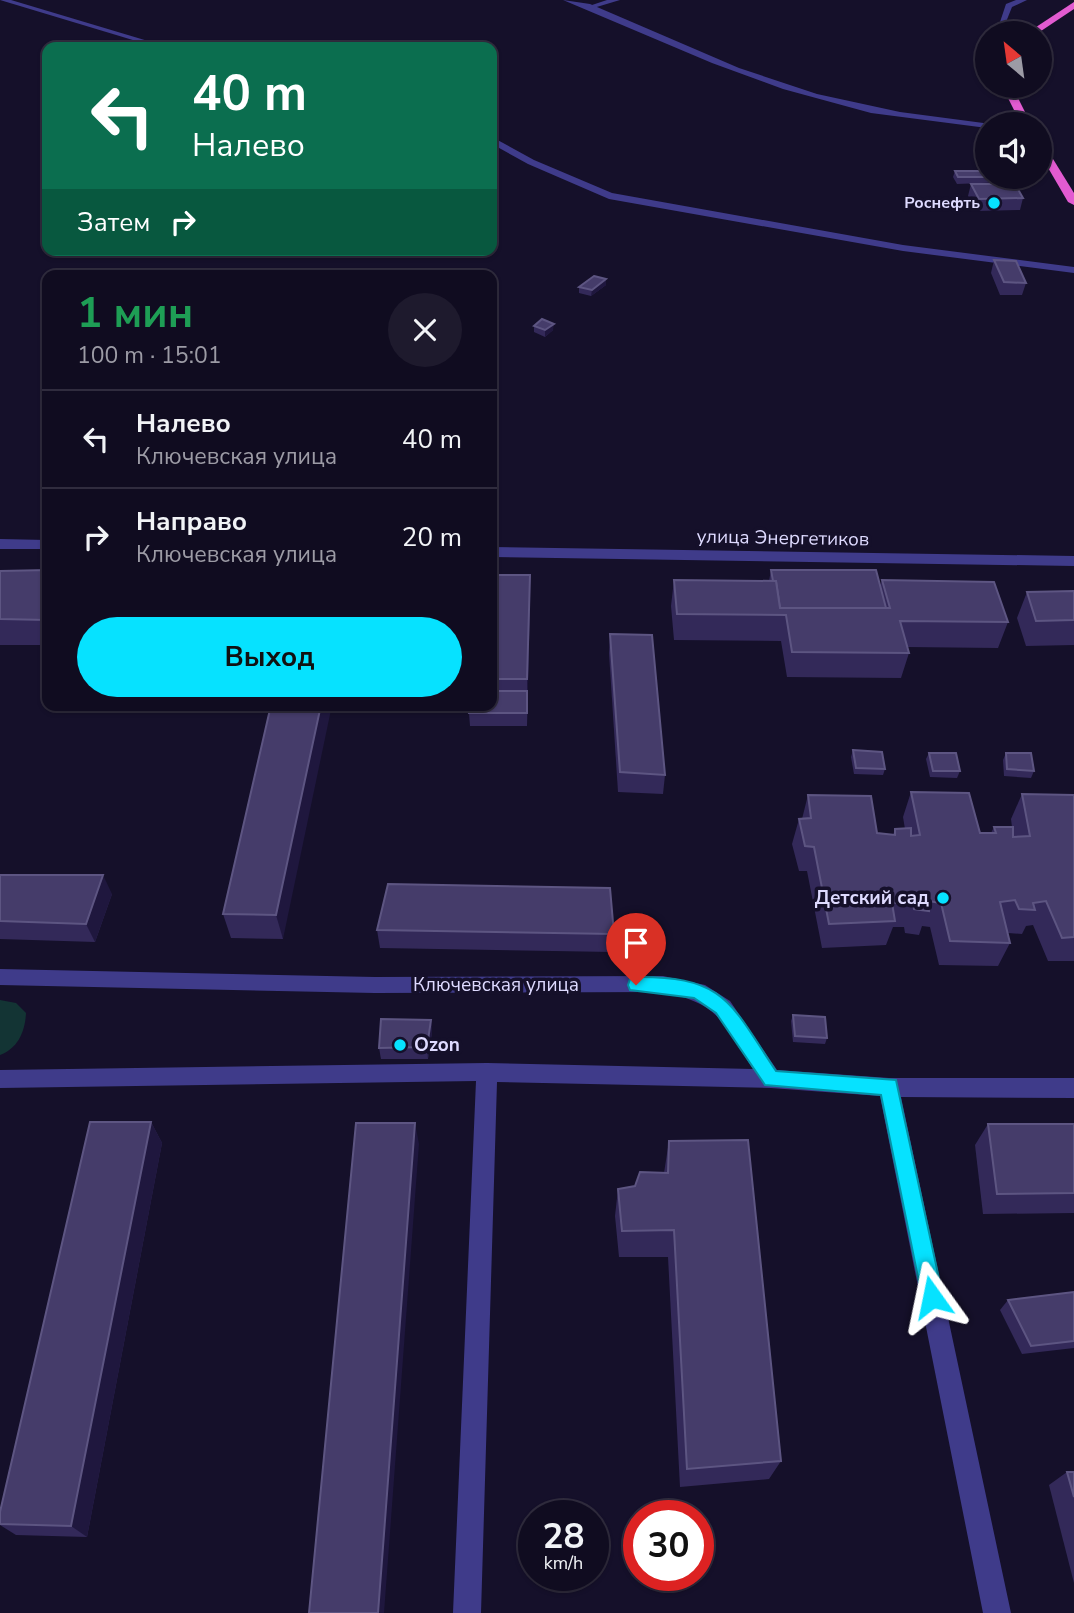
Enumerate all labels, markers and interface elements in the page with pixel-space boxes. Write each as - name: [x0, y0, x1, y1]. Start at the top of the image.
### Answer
- north arrow: [975, 21, 1052, 98]
- map controls: [975, 21, 1052, 189]
- text: 40 m: [192, 60, 307, 127]
- icon: left: [77, 70, 168, 161]
- button: sound: [975, 112, 1052, 189]
- text: Налево: [192, 124, 305, 167]
- place label: Роснефть: [904, 192, 980, 214]
- marker: Роснефть: [986, 195, 1002, 211]
- icon: right: [164, 203, 202, 241]
- text: Затем: [77, 205, 150, 240]
- text: 1 мин: [77, 285, 193, 342]
- button: close: [388, 293, 462, 367]
- text: 100 m · 15:01: [77, 340, 222, 371]
- text: Налево: [136, 406, 231, 441]
- icon: left: [77, 420, 115, 458]
- text: 40 m: [402, 422, 462, 457]
- text: Ключевская улица: [136, 441, 337, 472]
- text: Направо: [136, 504, 247, 539]
- icon: right: [77, 518, 115, 556]
- text: 20 m: [402, 520, 462, 555]
- street label: улица Энергетиков: [696, 523, 870, 553]
- text: Ключевская улица: [136, 539, 337, 570]
- button: Выход: [77, 617, 462, 697]
- place label: Детский сад: [815, 885, 929, 911]
- marker: Детский сад: [935, 890, 951, 906]
- pin: [606, 913, 666, 985]
- icon: arrive: [617, 924, 655, 962]
- street label: Ключевская улица: [413, 972, 579, 998]
- place label: Ozon: [414, 1032, 460, 1058]
- marker: Ozon: [392, 1037, 408, 1053]
- position arrow: [895, 1260, 969, 1334]
- speed limit sign: 30: [623, 1500, 714, 1591]
- text: 28: [542, 1513, 585, 1560]
- text: km/h: [544, 1551, 583, 1575]

